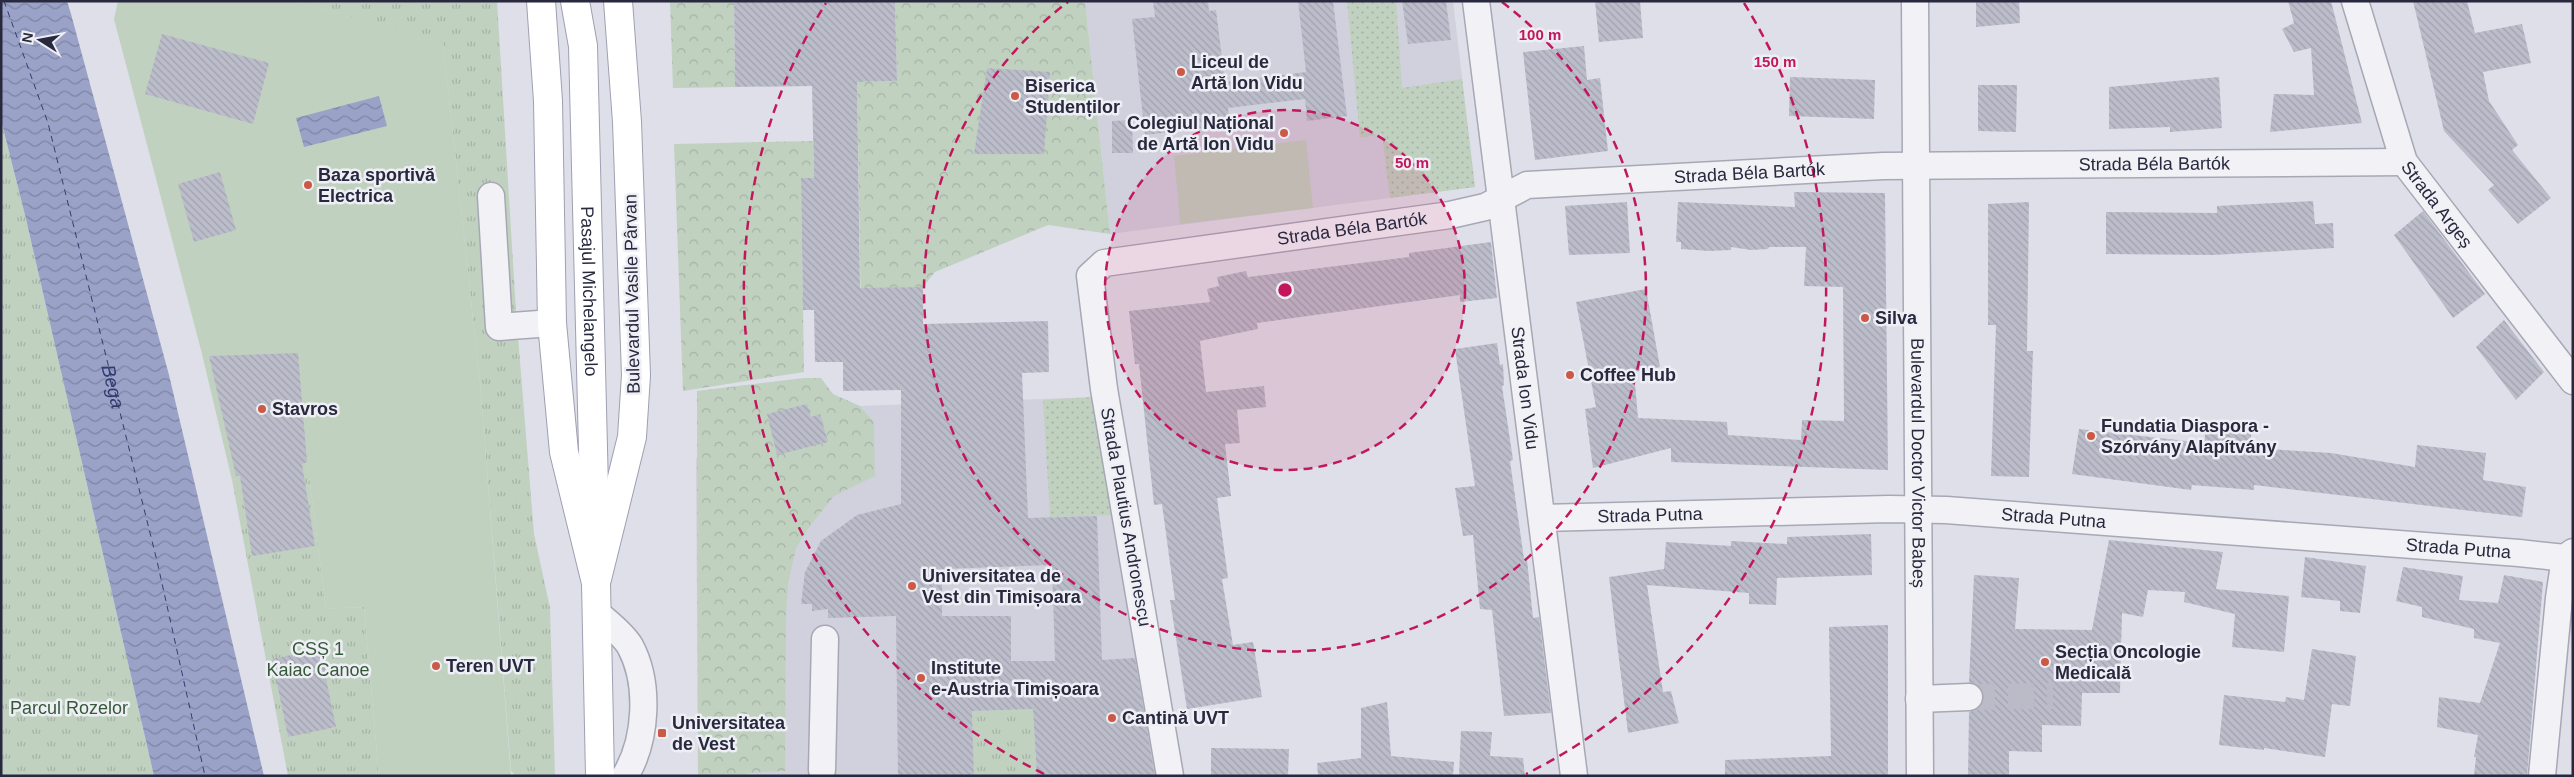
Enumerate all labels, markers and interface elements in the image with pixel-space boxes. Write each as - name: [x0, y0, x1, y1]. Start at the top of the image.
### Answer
- north arrow: [15, 15, 65, 65]
- text: 100 m: [1519, 26, 1561, 43]
- text: N: [18, 31, 36, 44]
- place label: Liceul de Artă Ion Vidu: [1191, 52, 1303, 93]
- text: 150 m: [1754, 53, 1796, 70]
- marker: Liceul de Artă Ion Vidu: [1175, 66, 1187, 78]
- place label: Biserica Studenților: [1025, 76, 1120, 117]
- marker: Biserica Studenților: [1009, 90, 1021, 102]
- place label: Colegiul Național de Artă Ion Vidu: [1127, 113, 1274, 154]
- marker: Colegiul Național de Artă Ion Vidu: [1278, 127, 1290, 139]
- street label: Strada Béla Bartók: [2079, 153, 2231, 174]
- text: 50 m: [1395, 154, 1429, 171]
- street label: Strada Argeș: [2397, 157, 2477, 252]
- street label: Strada Béla Bartók: [1673, 159, 1827, 187]
- place label: Baza sportivă Electrica: [318, 165, 436, 206]
- marker: Baza sportivă Electrica: [302, 179, 314, 191]
- street label: Bulevardul Vasile Pârvan: [620, 194, 644, 394]
- street label: Pasajul Michelangelo: [577, 206, 601, 377]
- street label: Strada Béla Bartók: [1276, 208, 1429, 249]
- centre of rings: [1276, 281, 1294, 299]
- place label: Silva: [1875, 308, 1918, 328]
- marker: Silva: [1859, 312, 1871, 324]
- street label: Strada Ion Vidu: [1507, 325, 1543, 451]
- street label: Bulevardul Doctor Victor Babeș: [1907, 338, 1929, 588]
- water label: Bega: [97, 362, 129, 410]
- place label: Coffee Hub: [1580, 365, 1676, 385]
- marker: Coffee Hub: [1564, 369, 1576, 381]
- place label: Stavros: [272, 399, 338, 419]
- marker: Stavros: [256, 403, 268, 415]
- street label: Strada Plautius Andronescu: [1097, 406, 1155, 628]
- place label: Fundatia Diaspora - Szórvány Alapítvány: [2101, 416, 2276, 457]
- marker: Fundatia Diaspora - Szórvány Alapítvány: [2085, 430, 2097, 442]
- street label: Strada Putna: [1597, 504, 1704, 527]
- street label: Strada Putna: [2000, 504, 2108, 532]
- street label: Strada Putna: [2405, 535, 2513, 562]
- place label: Universitatea de Vest din Timișoara: [922, 566, 1082, 607]
- marker: Universitatea de Vest din Timișoara: [906, 580, 918, 592]
- park label: CSȘ 1 Kaiac Canoe: [266, 639, 370, 680]
- place label: Secția Oncologie Medicală: [2055, 642, 2201, 683]
- place label: Teren UVT: [446, 656, 535, 676]
- marker: Secția Oncologie Medicală: [2039, 656, 2051, 668]
- place label: Institute e-Austria Timișoara: [931, 658, 1100, 699]
- marker: Teren UVT: [430, 660, 442, 672]
- marker: Institute e-Austria Timișoara: [915, 672, 927, 684]
- park label: Parcul Rozelor: [10, 698, 128, 718]
- place label: Cantină UVT: [1122, 708, 1229, 728]
- marker: Cantină UVT: [1106, 712, 1118, 724]
- place label: Universitatea de Vest: [672, 713, 786, 754]
- marker: Universitatea de Vest: [656, 727, 668, 739]

